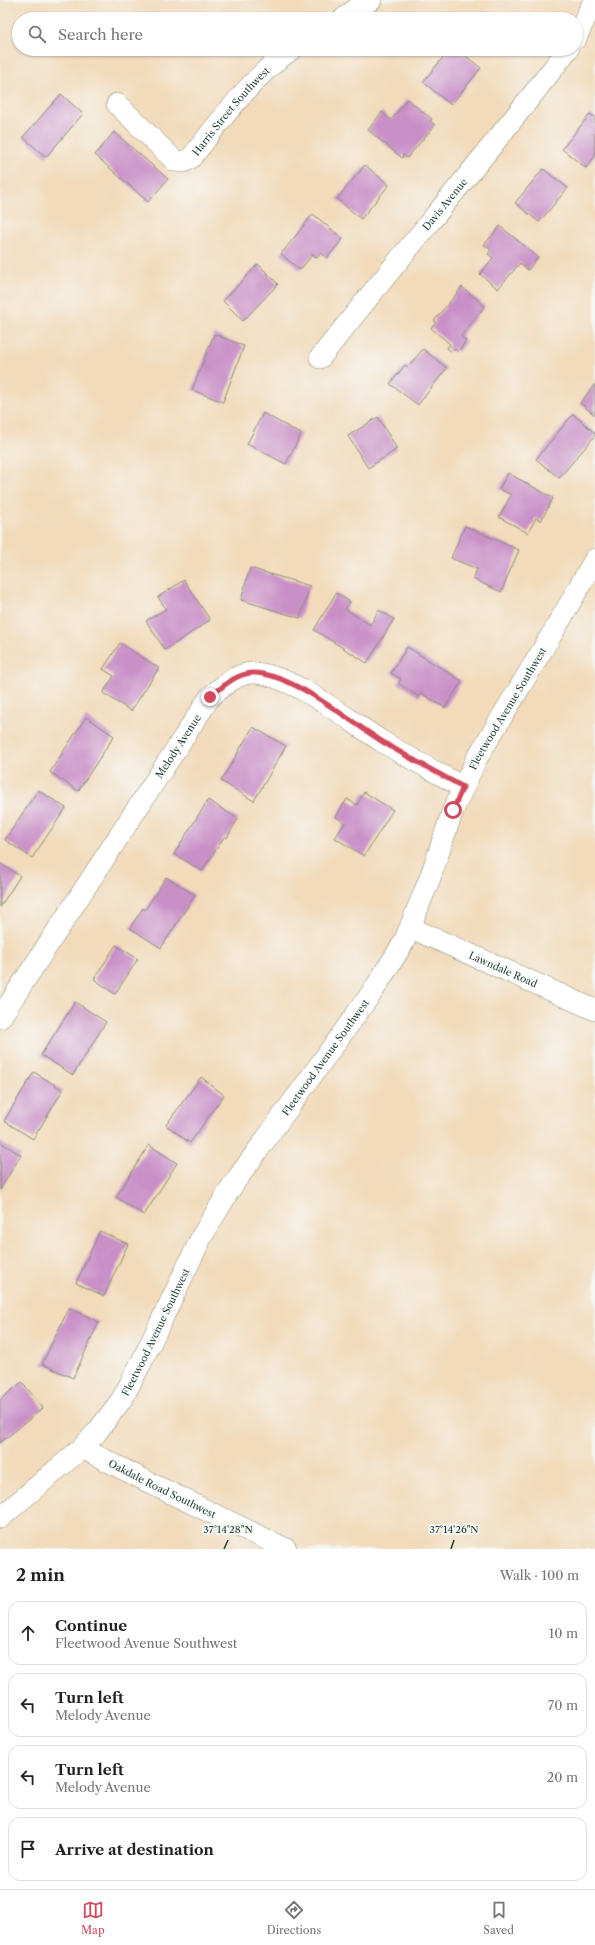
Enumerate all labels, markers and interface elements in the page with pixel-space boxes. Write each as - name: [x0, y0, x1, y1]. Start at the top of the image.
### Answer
- search box: [12, 12, 583, 56]
- icon: search: [26, 23, 48, 45]
- text: Search here: [58, 25, 143, 44]
- street label: Harris Street Southwest: [189, 64, 272, 158]
- street label: Davis Avenue: [419, 175, 470, 233]
- street label: Fleetwood Avenue Southwest: [466, 644, 549, 772]
- route end: [201, 688, 219, 706]
- street label: Melody Avenue: [152, 711, 204, 780]
- route start: [444, 801, 462, 819]
- street label: Lawndale Road: [467, 948, 539, 990]
- street label: Fleetwood Avenue Southwest: [279, 996, 372, 1118]
- street label: Fleetwood Avenue Southwest: [118, 1266, 192, 1398]
- street label: Oakdale Road Southwest: [106, 1456, 219, 1521]
- text: 37°14'28"N: [203, 1523, 253, 1536]
- text: 37°14'26"N: [429, 1523, 479, 1536]
- text: 2 min: [16, 1565, 65, 1585]
- text: Walk · 100 m: [500, 1567, 579, 1583]
- text: Continue: [55, 1616, 127, 1635]
- icon: ahead: [17, 1622, 39, 1644]
- text: 10 m: [549, 1625, 578, 1641]
- text: Fleetwood Avenue Southwest: [55, 1635, 237, 1651]
- text: Turn left: [55, 1688, 124, 1707]
- icon: left: [17, 1694, 39, 1716]
- text: 70 m: [548, 1697, 578, 1713]
- text: Melody Avenue: [55, 1707, 151, 1723]
- text: Turn left: [55, 1760, 124, 1779]
- icon: left: [17, 1766, 39, 1788]
- text: 20 m: [547, 1769, 578, 1785]
- text: Melody Avenue: [55, 1779, 151, 1795]
- icon: arrive: [17, 1838, 39, 1860]
- text: Arrive at destination: [55, 1840, 214, 1859]
- tab: Map: [81, 1899, 105, 1937]
- tab: Directions: [267, 1899, 321, 1937]
- tab: Saved: [483, 1899, 514, 1937]

